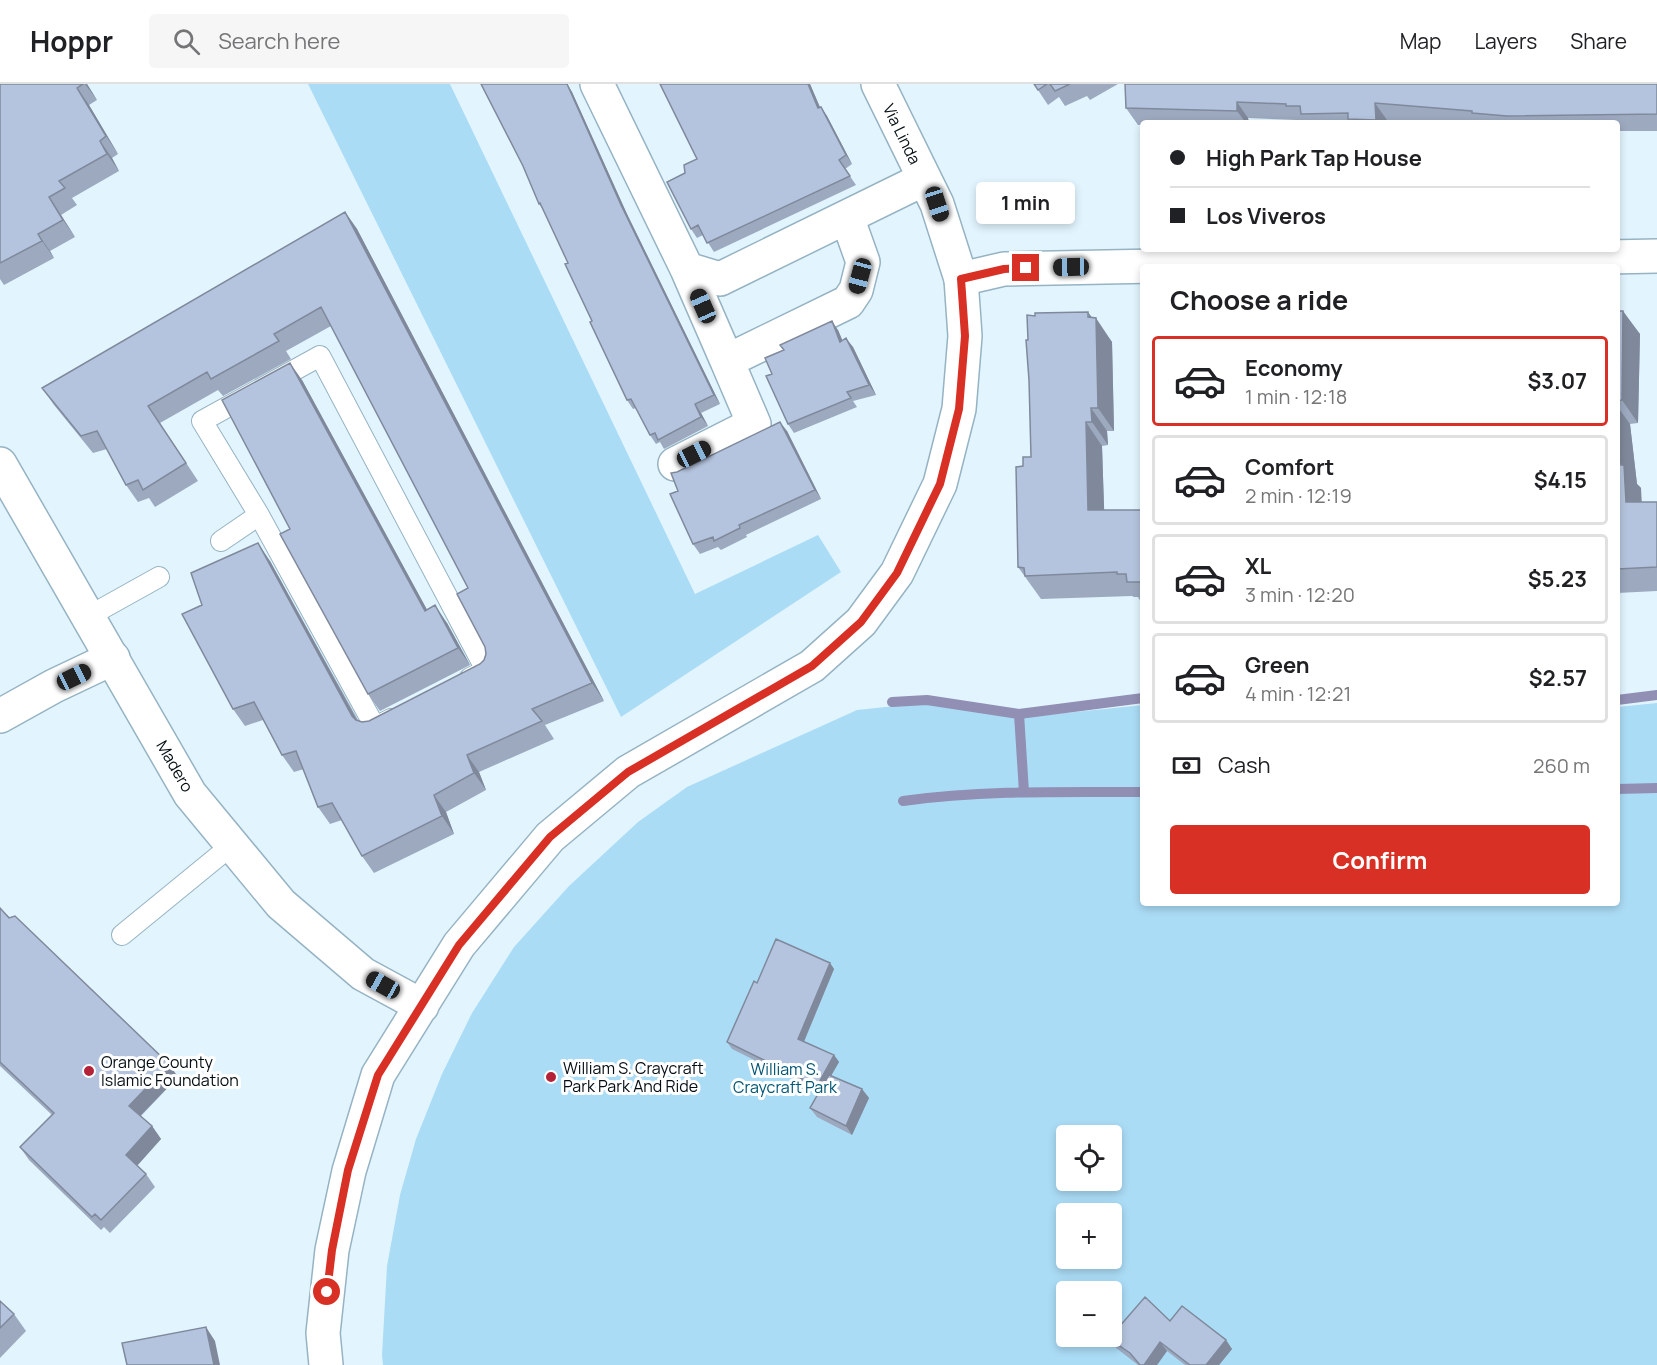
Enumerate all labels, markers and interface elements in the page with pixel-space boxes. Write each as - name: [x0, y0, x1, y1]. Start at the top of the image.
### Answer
- search box: [149, 14, 569, 68]
- text: Hoppr: [30, 22, 113, 60]
- icon: search: [170, 25, 203, 58]
- text: Search here: [218, 26, 340, 56]
- text: Map: [1400, 27, 1441, 55]
- text: Layers: [1474, 27, 1537, 55]
- text: Share: [1570, 27, 1627, 55]
- street label: Via Linda: [878, 100, 926, 168]
- text: High Park Tap House: [1206, 143, 1422, 173]
- callout: 1 min: [976, 181, 1076, 223]
- car: [923, 184, 951, 224]
- text: 1 min: [1001, 189, 1050, 216]
- text: Los Viveros: [1206, 201, 1326, 231]
- route end: [1012, 254, 1039, 281]
- car: [847, 256, 873, 296]
- car: [1053, 258, 1089, 276]
- text: Choose a ride: [1170, 281, 1348, 318]
- car: [687, 286, 719, 326]
- text: Economy: [1245, 353, 1343, 383]
- icon: car: [1173, 354, 1227, 408]
- text: $3.07: [1528, 366, 1587, 396]
- text: 1 min · 12:18: [1245, 383, 1347, 410]
- car: [674, 438, 714, 470]
- text: Comfort: [1245, 452, 1334, 482]
- icon: car: [1173, 453, 1227, 507]
- text: $4.15: [1534, 465, 1587, 495]
- text: 2 min · 12:19: [1245, 482, 1352, 509]
- text: XL: [1245, 551, 1271, 581]
- icon: car: [1173, 552, 1227, 606]
- text: $5.23: [1528, 564, 1587, 594]
- text: 3 min · 12:20: [1245, 581, 1355, 608]
- text: Green: [1245, 650, 1310, 680]
- icon: car: [1173, 651, 1227, 705]
- car: [54, 661, 94, 693]
- text: $2.57: [1529, 663, 1587, 693]
- text: 4 min · 12:21: [1245, 680, 1351, 707]
- street label: Madero: [151, 736, 199, 796]
- icon: cash: [1170, 749, 1203, 782]
- text: Cash: [1218, 750, 1271, 780]
- text: 260 m: [1533, 752, 1590, 779]
- button: Confirm: [1170, 825, 1590, 894]
- car: [363, 968, 403, 1002]
- place label: Orange County Islamic Foundation: [101, 1051, 239, 1091]
- place label: William S. Craycraft Park Park And Ride: [563, 1057, 704, 1097]
- park label: William S. Craycraft Park: [733, 1058, 838, 1098]
- marker: Orange County Islamic Foundation: [82, 1064, 96, 1078]
- marker: William S. Craycraft Park Park And Ride: [544, 1070, 558, 1084]
- map controls: [1056, 1125, 1122, 1347]
- button: locate: [1056, 1125, 1122, 1191]
- button: +: [1056, 1203, 1122, 1269]
- route start: [313, 1278, 340, 1305]
- button: −: [1056, 1281, 1122, 1347]

